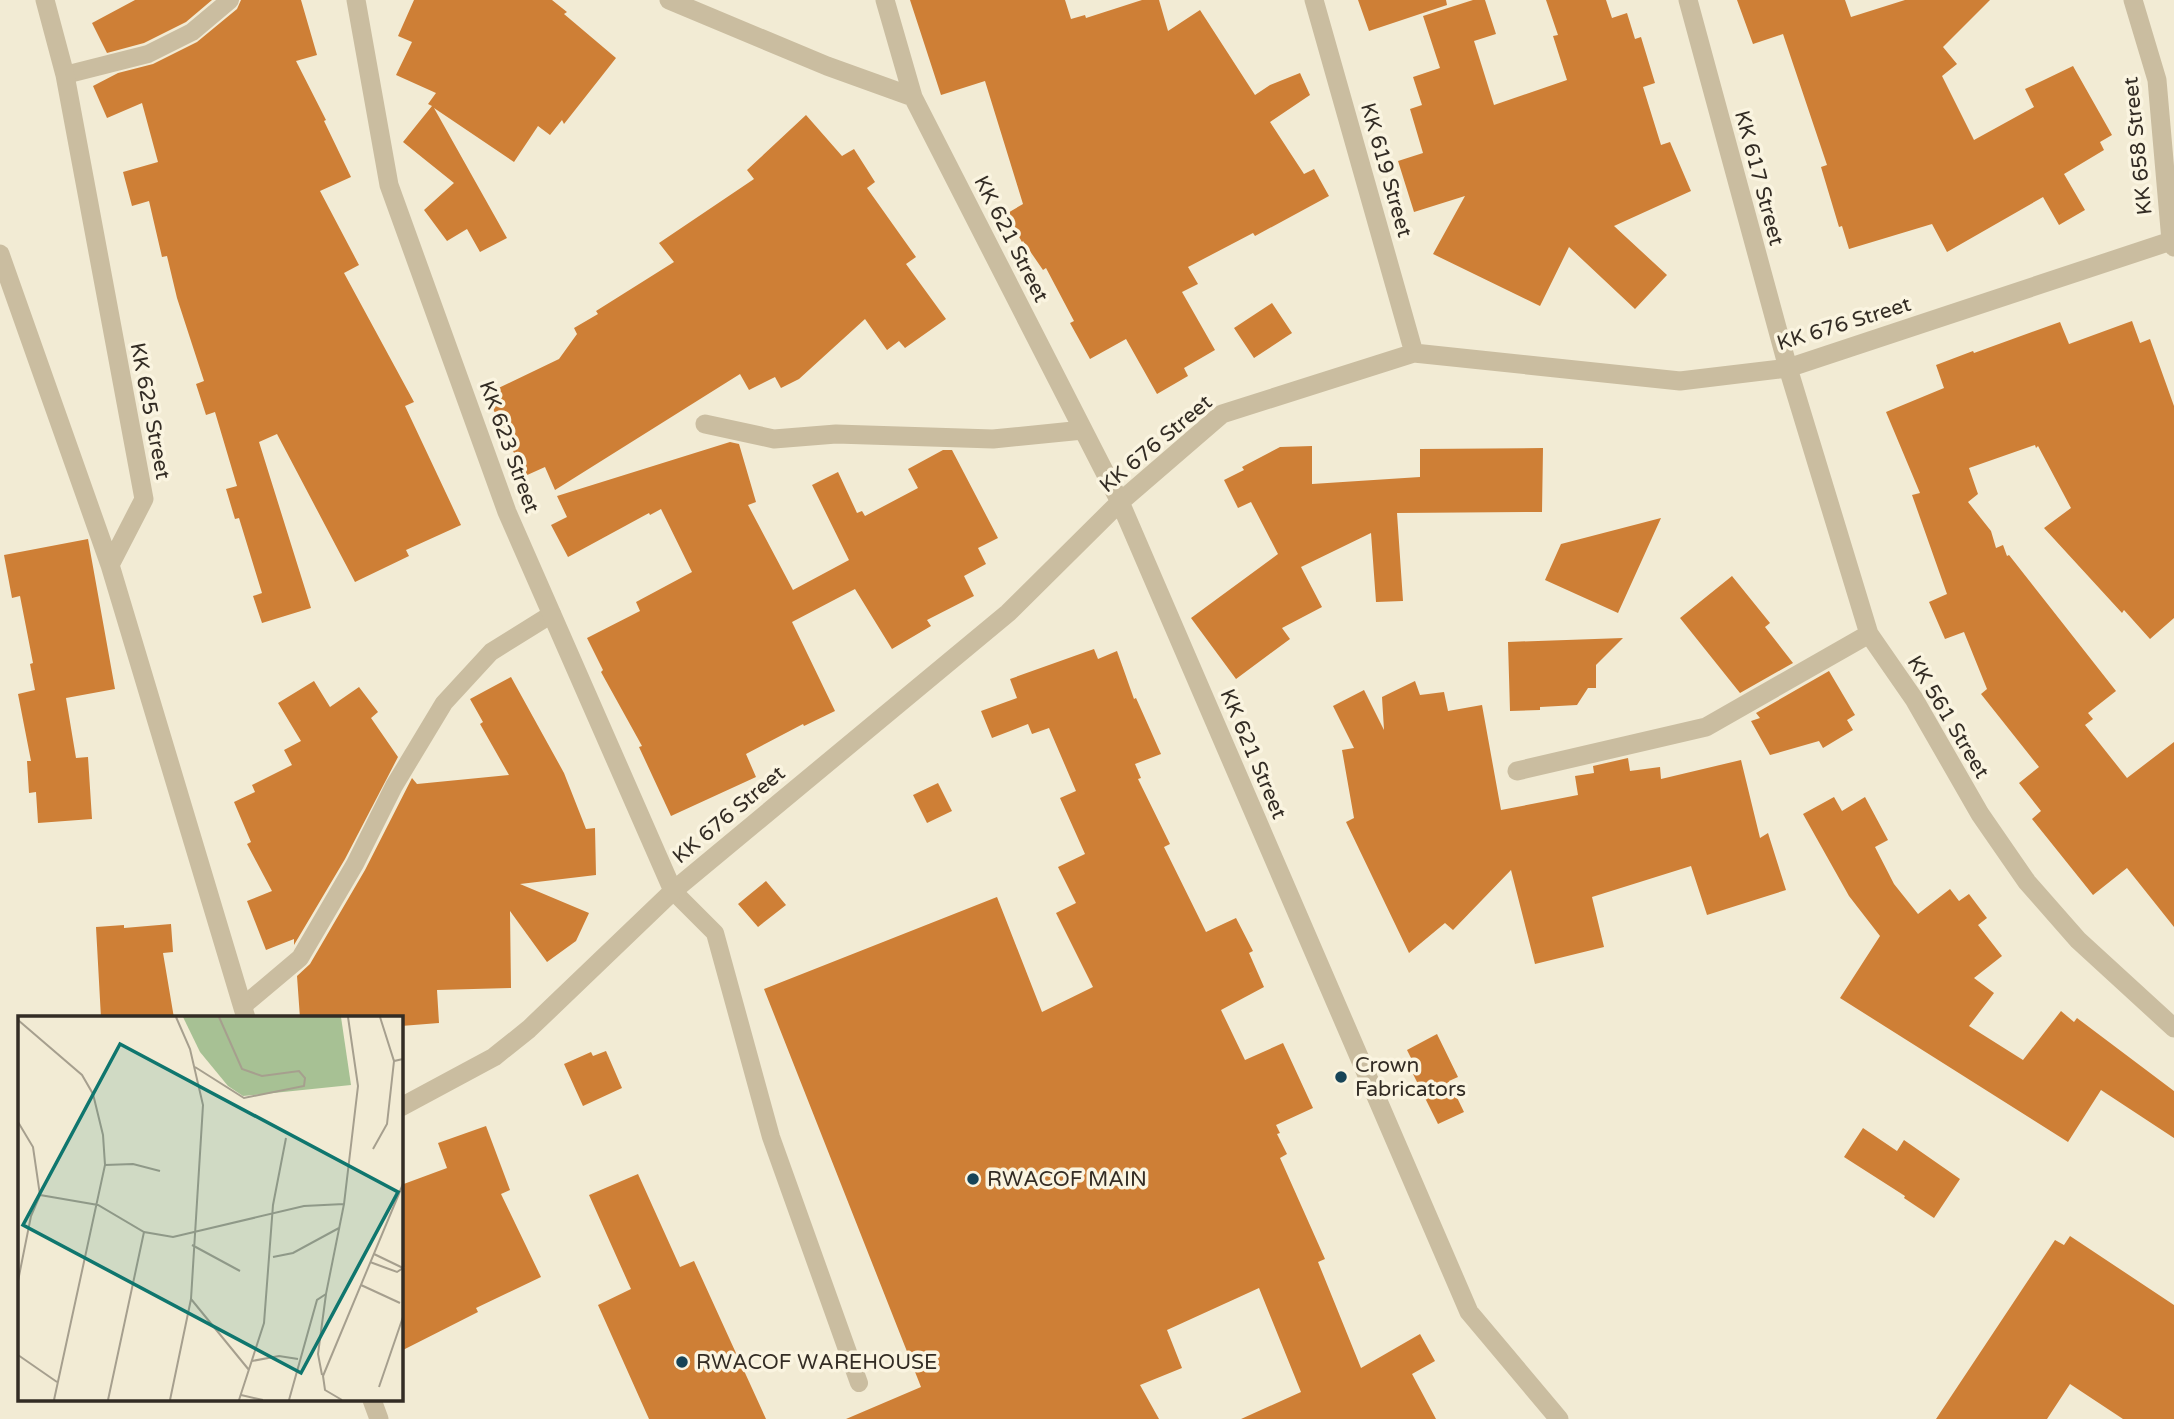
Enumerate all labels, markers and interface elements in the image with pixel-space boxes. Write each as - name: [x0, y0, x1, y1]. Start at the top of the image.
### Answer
- street label: KK 658 Street: [2118, 76, 2158, 216]
- street label: KK 619 Street: [1355, 100, 1417, 240]
- street label: KK 617 Street: [1729, 108, 1789, 248]
- street label: KK 621 Street: [968, 172, 1054, 306]
- street label: KK 676 Street: [1774, 292, 1914, 356]
- street label: KK 625 Street: [125, 341, 175, 481]
- street label: KK 623 Street: [474, 378, 544, 516]
- street label: KK 676 Street: [1095, 390, 1217, 498]
- street label: KK 561 Street: [1902, 651, 1994, 783]
- street label: KK 621 Street: [1214, 685, 1292, 823]
- street label: KK 676 Street: [668, 761, 790, 869]
- inset map: [18, 1016, 402, 1402]
- place label: Crown Fabricators: [1355, 1053, 1466, 1102]
- marker: Crown Fabricators: [1333, 1069, 1349, 1085]
- place label: RWACOF MAIN: [987, 1167, 1147, 1192]
- marker: RWACOF MAIN: [965, 1171, 981, 1187]
- place label: RWACOF WAREHOUSE: [696, 1350, 937, 1375]
- marker: RWACOF WAREHOUSE: [674, 1354, 690, 1370]

